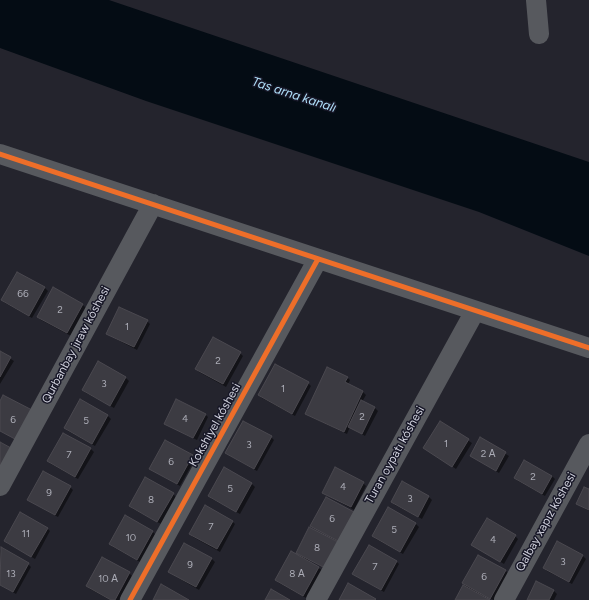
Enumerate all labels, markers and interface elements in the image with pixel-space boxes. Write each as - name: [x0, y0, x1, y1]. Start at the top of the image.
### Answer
- water label: Tas arna kanalı: [250, 74, 338, 116]
- street label: Qurbanbay jıraw kóshesi: [39, 284, 113, 406]
- house number: 66: [17, 288, 29, 300]
- house number: 2: [57, 304, 63, 316]
- house number: 1: [125, 321, 129, 333]
- house number: 2: [215, 355, 221, 367]
- house number: 3: [101, 378, 107, 390]
- street label: Kokshiyel kóshesi: [186, 381, 244, 469]
- house number: 1: [281, 383, 285, 395]
- street label: Turan oypatı kóshesi: [362, 404, 428, 506]
- house number: 2: [359, 411, 365, 423]
- house number: 4: [182, 413, 188, 425]
- house number: 6: [10, 414, 16, 426]
- house number: 5: [83, 415, 89, 427]
- house number: 1: [444, 438, 448, 450]
- house number: 3: [246, 439, 252, 451]
- house number: 2 А: [481, 448, 495, 460]
- house number: 7: [66, 449, 72, 461]
- house number: 6: [168, 456, 174, 468]
- street label: Qalbay xapız kóshesi: [513, 470, 579, 574]
- house number: 2: [530, 471, 536, 483]
- house number: 4: [340, 481, 346, 493]
- house number: 5: [227, 483, 233, 495]
- house number: 9: [46, 487, 52, 499]
- house number: 3: [407, 493, 413, 505]
- house number: 8: [148, 494, 154, 506]
- house number: 6: [329, 513, 335, 525]
- house number: 7: [208, 521, 214, 533]
- house number: 5: [391, 524, 397, 536]
- house number: 11: [22, 528, 30, 540]
- house number: 10: [126, 532, 136, 544]
- house number: 4: [490, 534, 496, 546]
- house number: 8: [314, 542, 320, 554]
- house number: 3: [560, 556, 566, 568]
- house number: 9: [187, 559, 193, 571]
- house number: 7: [372, 561, 378, 573]
- house number: 13: [6, 568, 16, 580]
- house number: 8 А: [289, 568, 305, 580]
- house number: 6: [481, 571, 487, 583]
- house number: 10 А: [98, 573, 118, 585]

